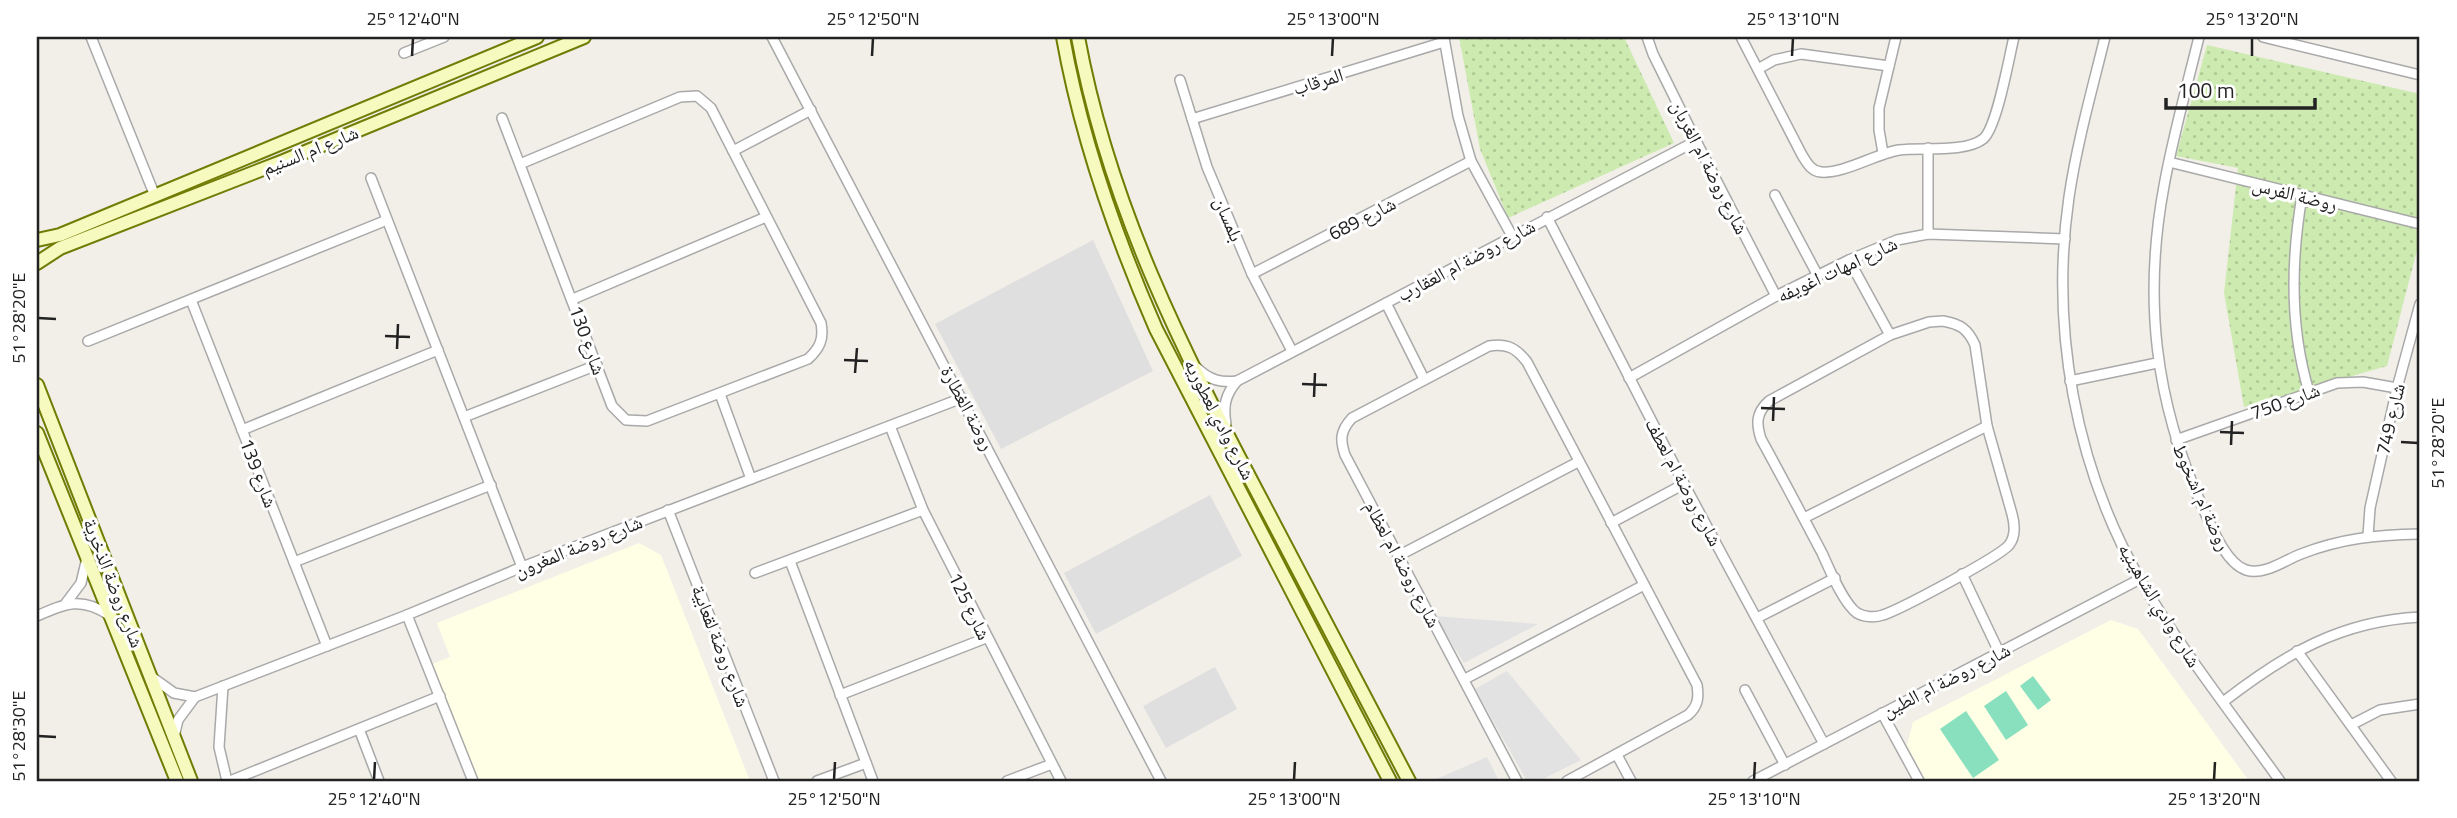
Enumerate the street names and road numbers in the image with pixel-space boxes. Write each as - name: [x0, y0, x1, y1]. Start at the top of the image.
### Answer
- street label: المرقاب: [1289, 59, 1347, 102]
- street label: شارع روضة ام الغربان: [1664, 94, 1757, 239]
- street label: شارع ام السنيم: [257, 117, 362, 182]
- street label: روضة الفرس: [2250, 169, 2341, 218]
- street label: شارع 689: [1323, 188, 1401, 247]
- street label: بلمسان: [1207, 192, 1252, 246]
- street label: شارع روضة ام العقارب: [1391, 211, 1540, 308]
- street label: شارع امهات اغويفه: [1772, 228, 1902, 309]
- street label: شارع 130: [562, 301, 614, 379]
- street label: شارع وادي لعطوريه: [1176, 353, 1263, 485]
- street label: روضة الغطارة: [934, 360, 1003, 455]
- street label: شارع 750: [2246, 375, 2324, 427]
- street label: شارع 749: [2367, 380, 2412, 457]
- street label: شارع روضة ام لعطف: [1638, 412, 1730, 551]
- street label: شارع 139: [233, 434, 286, 512]
- street label: روضة ام اشخوط: [2166, 438, 2239, 555]
- street label: شارع روضة ام لعظام: [1358, 495, 1449, 632]
- street label: شارع روضة المغرون: [509, 507, 646, 584]
- street label: شارع روضة الذخرية: [76, 514, 152, 652]
- street label: شارع وادي الشاهينيه: [2110, 537, 2209, 674]
- street label: شارع 125: [942, 567, 999, 645]
- street label: شارع روضة لقعابية: [685, 580, 758, 711]
- street label: شارع روضة ام الطين: [1877, 635, 2015, 724]

